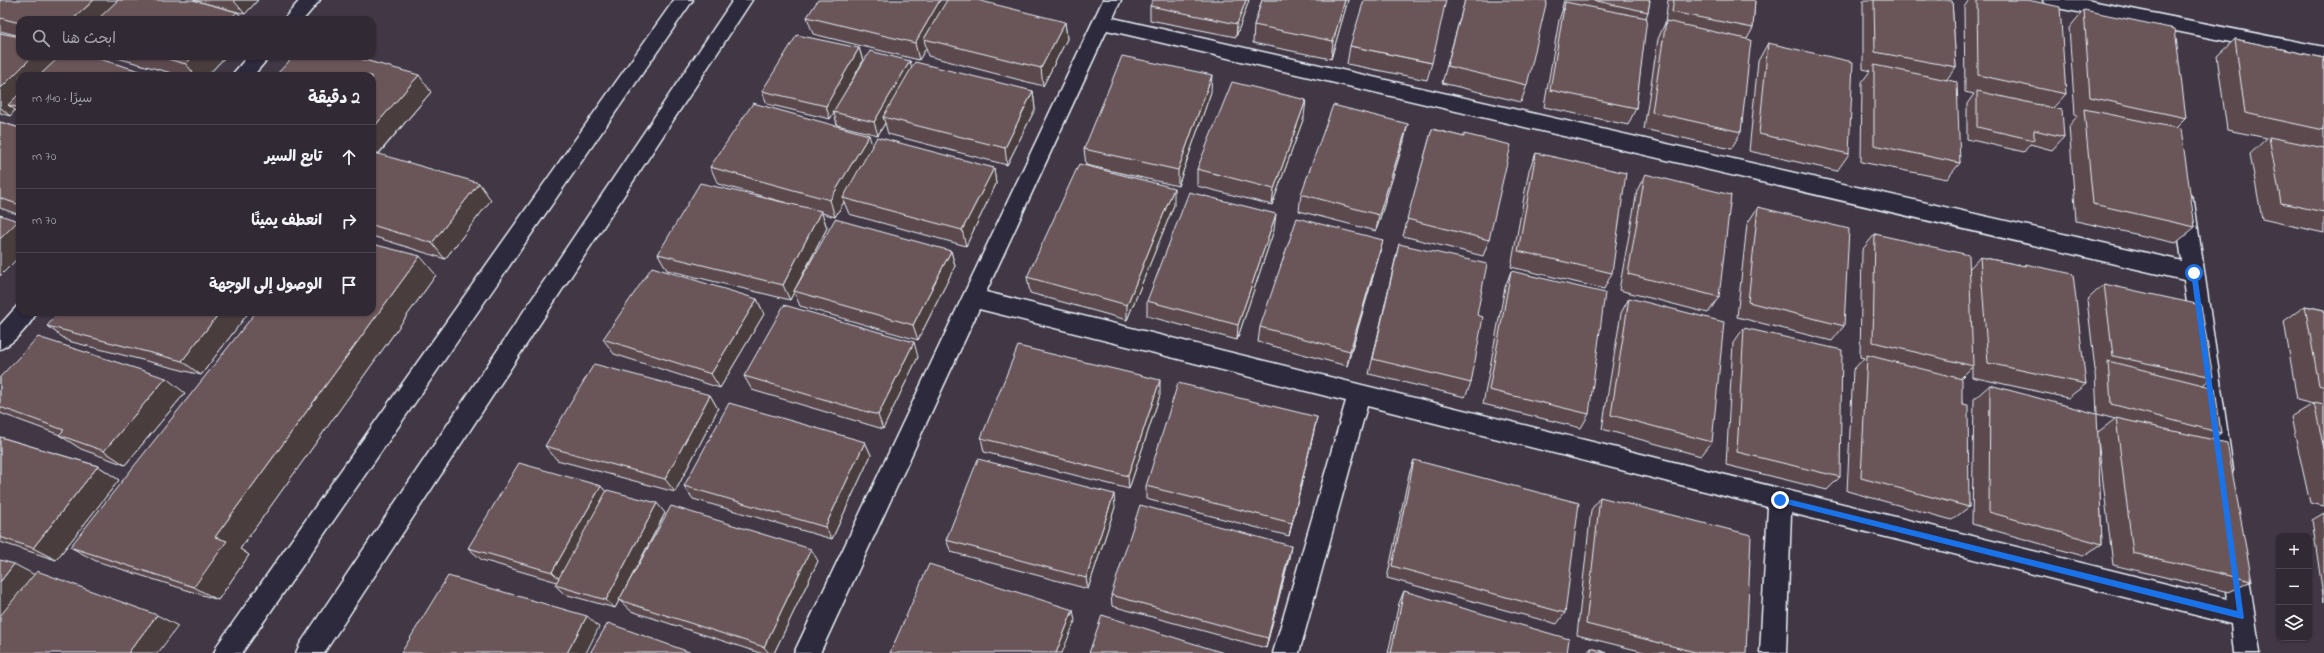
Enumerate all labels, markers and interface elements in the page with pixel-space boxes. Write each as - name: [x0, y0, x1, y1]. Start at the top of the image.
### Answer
- search box: [16, 16, 376, 60]
- icon: search: [30, 27, 52, 49]
- text: ابحث هنا: [62, 28, 116, 50]
- text: 2 دقيقة: [308, 86, 360, 111]
- text: سيرًا · 140 m: [32, 89, 92, 108]
- text: تابع السير: [265, 146, 322, 168]
- icon: ahead: [338, 146, 360, 168]
- text: 70 m: [32, 147, 56, 166]
- text: انعطف يمينًا: [251, 210, 322, 232]
- icon: right: [338, 210, 360, 232]
- text: 70 m: [32, 211, 56, 230]
- route start: [2185, 264, 2203, 282]
- text: الوصول إلى الوجهة: [209, 274, 322, 296]
- icon: arrive: [338, 274, 360, 296]
- route end: [1771, 491, 1789, 509]
- map controls: [2276, 533, 2312, 641]
- button: +: [2276, 533, 2312, 569]
- button: −: [2276, 569, 2312, 605]
- button: layers: [2276, 605, 2312, 641]

